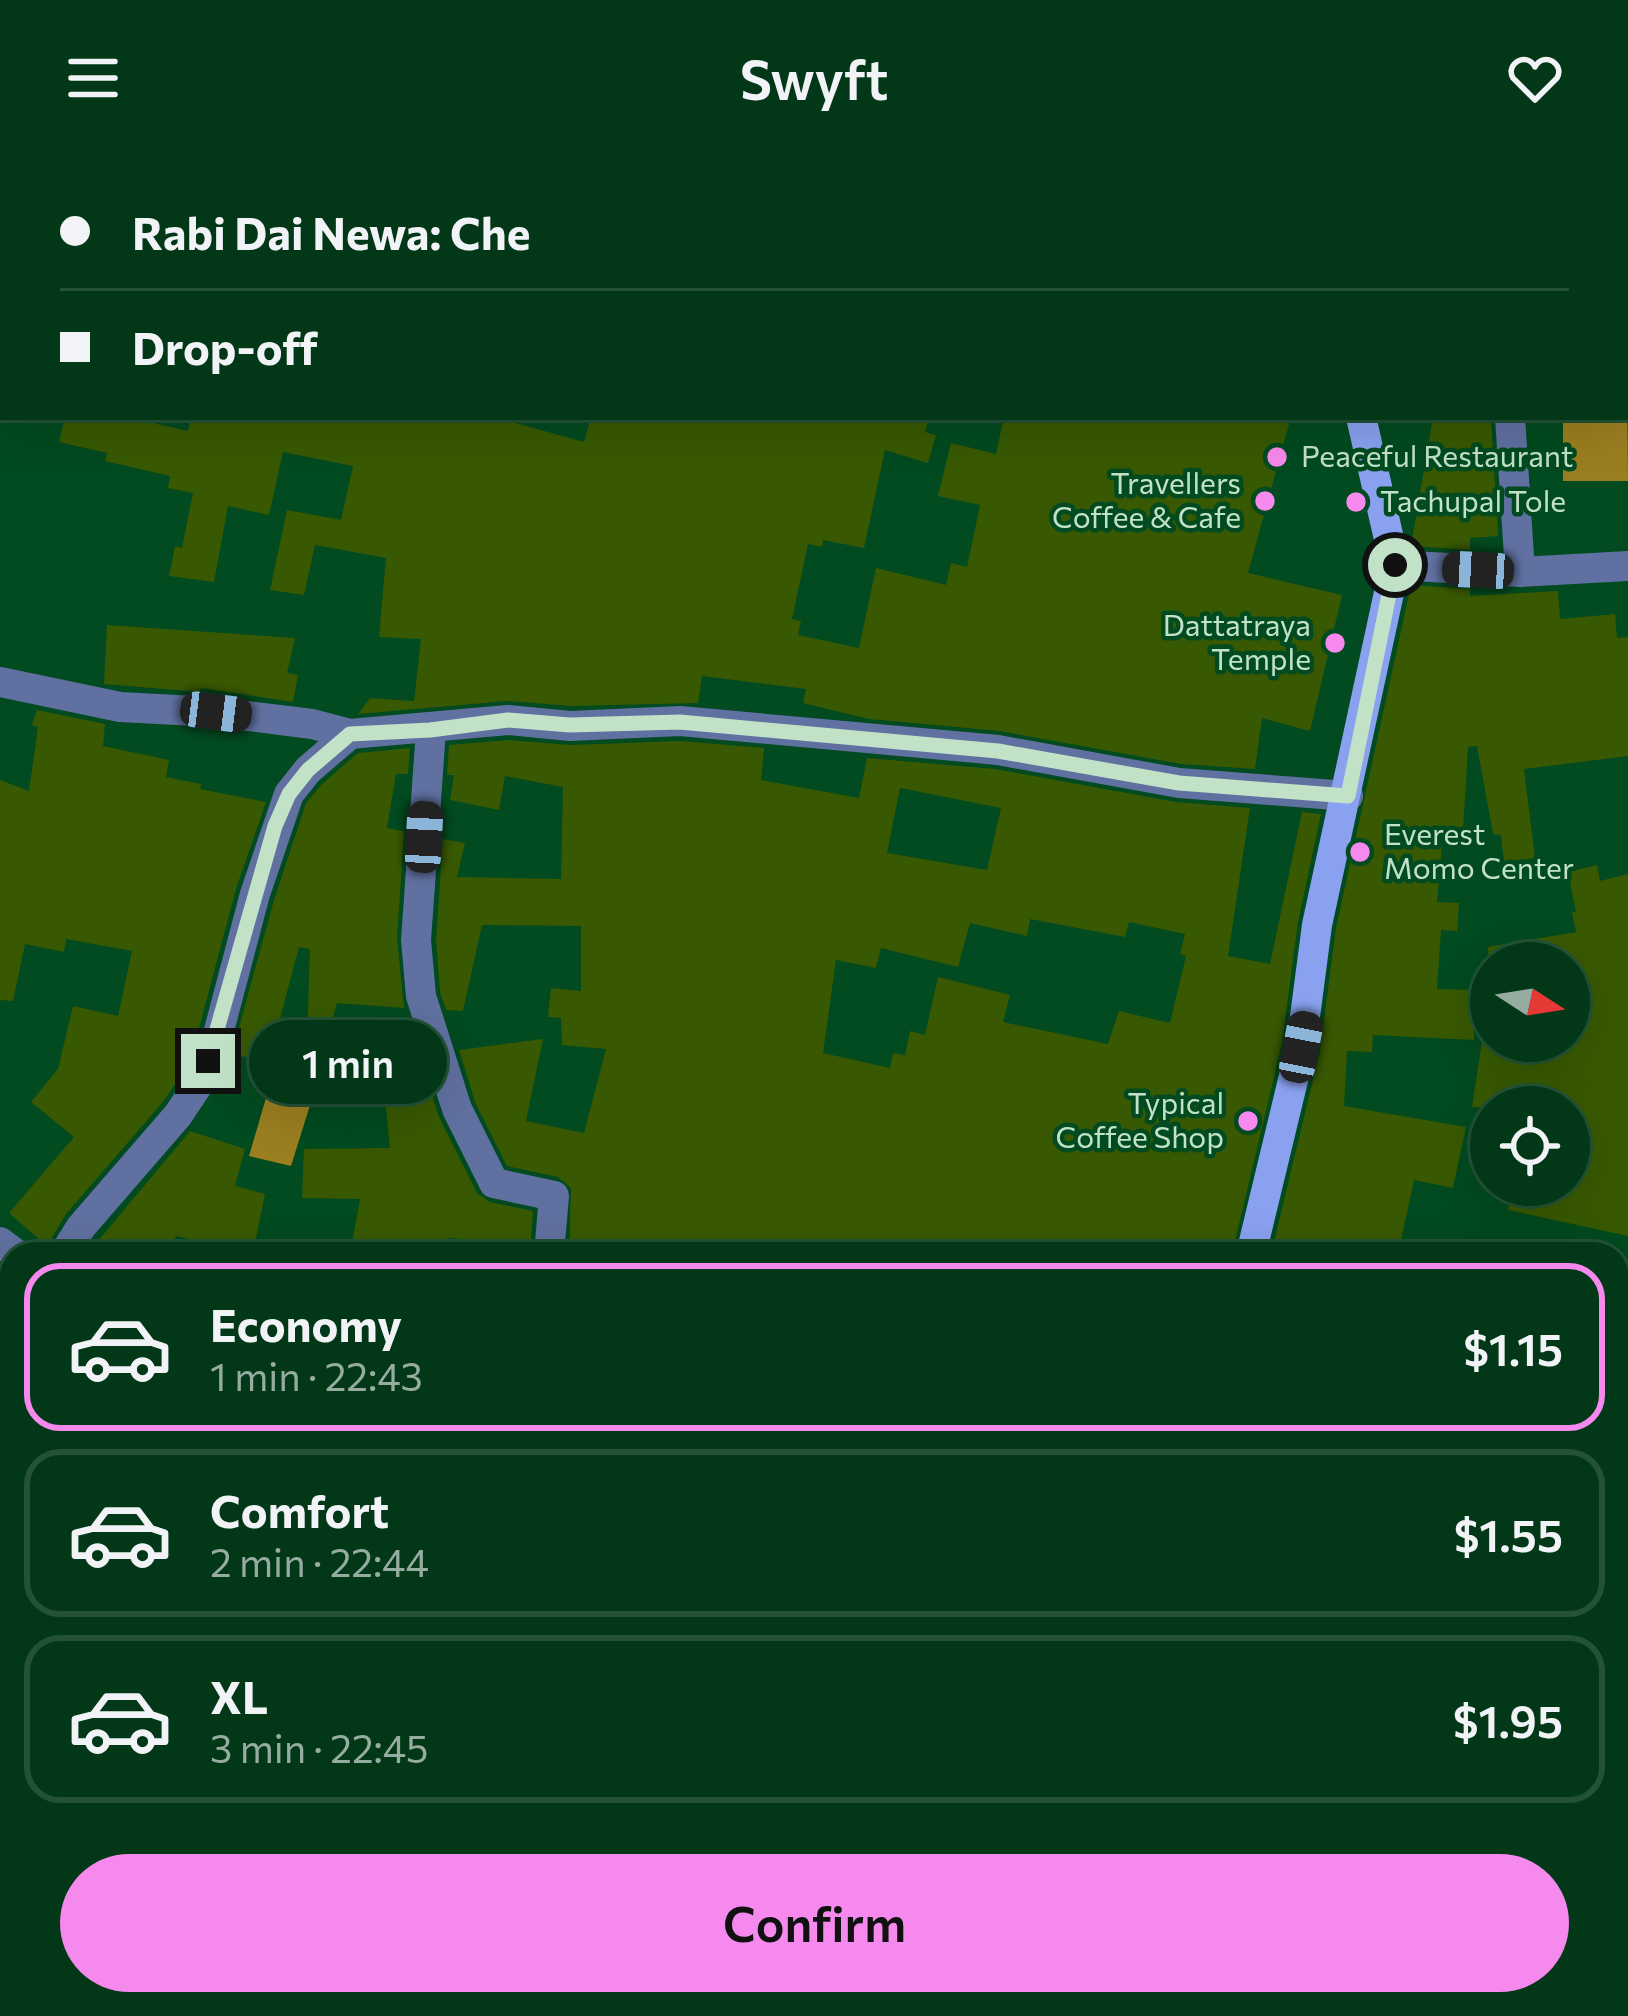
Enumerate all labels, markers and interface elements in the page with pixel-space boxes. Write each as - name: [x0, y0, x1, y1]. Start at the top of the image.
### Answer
- icon: menu: [60, 45, 126, 111]
- text: Swyft: [740, 45, 888, 111]
- icon: heart: [1502, 45, 1568, 111]
- text: Rabi Dai Newa: Che: [132, 204, 531, 259]
- text: Drop-off: [132, 319, 318, 374]
- place label: Peaceful Restaurant: [1301, 436, 1573, 473]
- marker: Peaceful Restaurant: [1264, 444, 1290, 470]
- place label: Travellers Coffee & Cafe: [1052, 463, 1241, 534]
- place label: Tachupal Tole: [1380, 481, 1566, 518]
- marker: Travellers Coffee & Cafe: [1252, 488, 1278, 514]
- marker: Tachupal Tole: [1343, 489, 1369, 515]
- route start: [1368, 538, 1422, 592]
- car: [1441, 550, 1515, 590]
- place label: Dattatraya Temple: [1163, 605, 1311, 676]
- marker: Dattatraya Temple: [1322, 630, 1348, 656]
- car: [178, 690, 254, 734]
- car: [404, 800, 444, 874]
- place label: Everest Momo Center: [1384, 814, 1574, 885]
- marker: Everest Momo Center: [1347, 839, 1373, 865]
- north arrow: [1470, 942, 1590, 1062]
- map controls: [1470, 942, 1590, 1206]
- car: [1276, 1008, 1326, 1086]
- callout: 1 min: [250, 1019, 448, 1103]
- route end: [181, 1034, 235, 1088]
- text: 1 min: [302, 1038, 394, 1086]
- place label: Typical Coffee Shop: [1056, 1083, 1224, 1154]
- button: locate: [1470, 1086, 1590, 1206]
- marker: Typical Coffee Shop: [1235, 1108, 1261, 1134]
- icon: car: [66, 1293, 174, 1401]
- text: Economy: [210, 1296, 402, 1351]
- text: $1.15: [1463, 1320, 1563, 1375]
- text: 1 min · 22:43: [210, 1351, 423, 1399]
- icon: car: [66, 1479, 174, 1587]
- text: Comfort: [210, 1482, 389, 1537]
- text: $1.55: [1454, 1506, 1563, 1561]
- text: 2 min · 22:44: [210, 1537, 429, 1585]
- icon: car: [66, 1665, 174, 1773]
- text: XL: [210, 1668, 268, 1723]
- text: $1.95: [1453, 1692, 1563, 1747]
- text: 3 min · 22:45: [210, 1723, 429, 1771]
- button: Confirm: [60, 1854, 1569, 1992]

